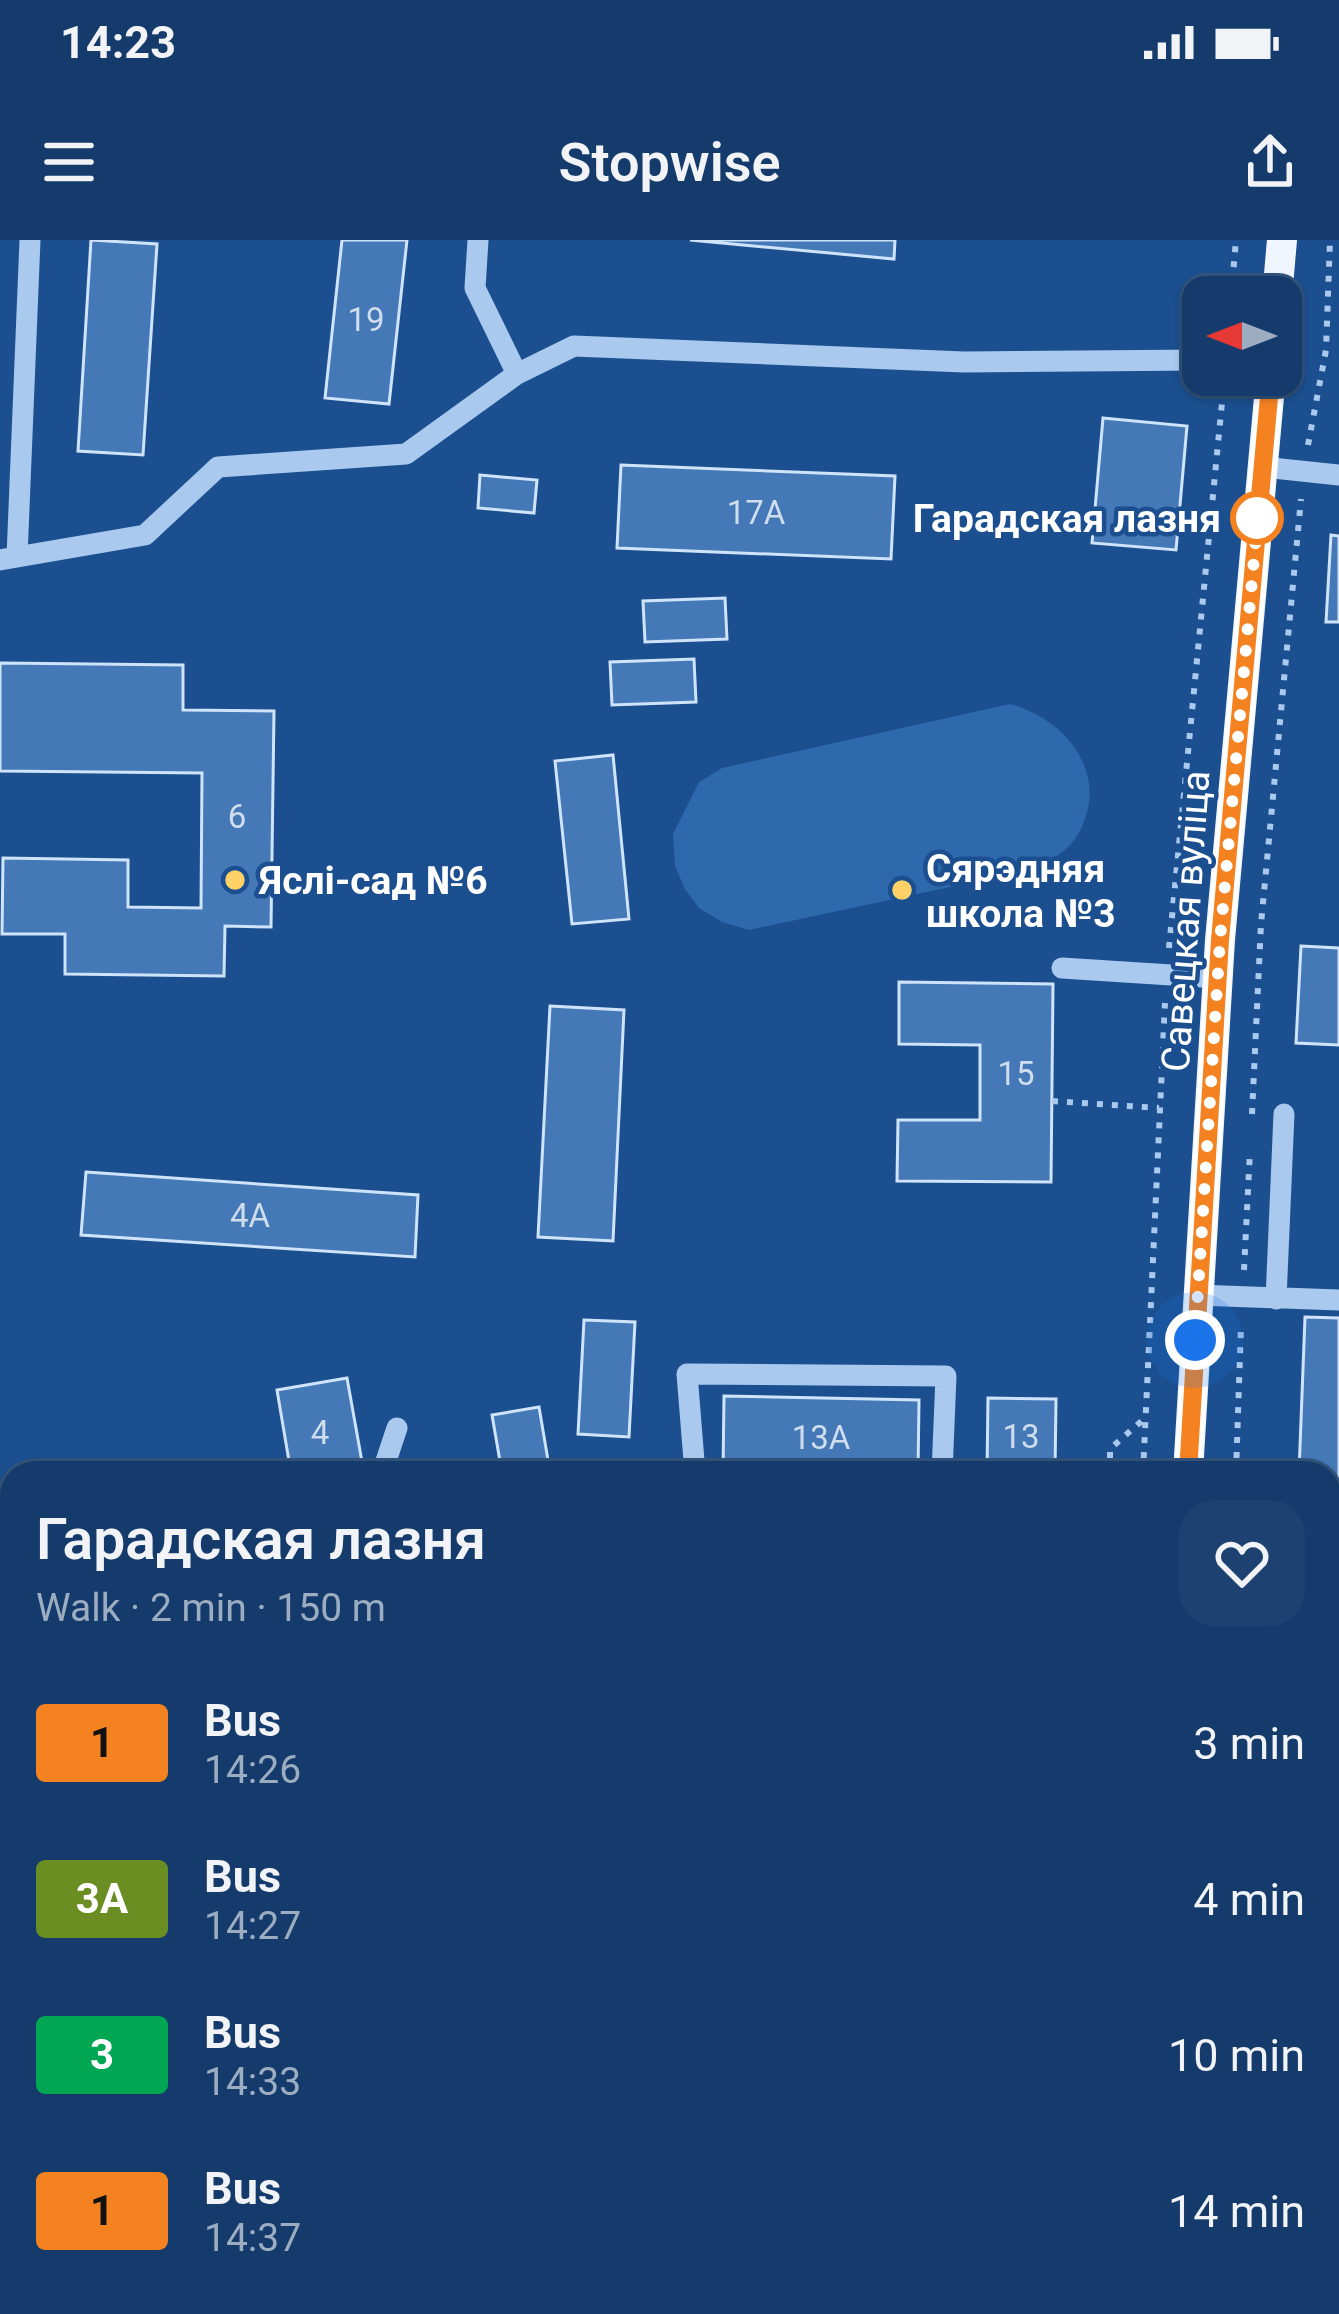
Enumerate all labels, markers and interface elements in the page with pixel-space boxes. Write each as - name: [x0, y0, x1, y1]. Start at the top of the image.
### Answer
- text: 14:23: [60, 16, 176, 69]
- icon: menu: [36, 129, 102, 195]
- icon: share: [1237, 129, 1303, 195]
- text: Stopwise: [558, 131, 781, 194]
- north arrow: [1182, 276, 1302, 396]
- map controls: [1182, 276, 1302, 396]
- house number: 19: [347, 300, 385, 339]
- house number: 17А: [727, 493, 786, 532]
- marker: Гарадская лазня: [1232, 493, 1282, 543]
- place label: Гарадская лазня: [913, 496, 1221, 542]
- street label: Савецкая вуліца: [1153, 769, 1219, 1073]
- house number: 6: [228, 797, 246, 836]
- place label: Сярэдняя школа №3: [926, 846, 1116, 937]
- place label: Яслі-сад №6: [258, 858, 488, 904]
- marker: Яслі-сад №6: [222, 867, 248, 893]
- marker: Сярэдняя школа №3: [889, 877, 915, 903]
- house number: 15: [997, 1054, 1035, 1093]
- house number: 4А: [230, 1196, 271, 1235]
- your location: [1165, 1310, 1225, 1370]
- house number: 4: [311, 1413, 329, 1452]
- house number: 13: [1002, 1417, 1040, 1456]
- house number: 13А: [792, 1418, 851, 1457]
- button: heart: [1179, 1500, 1305, 1626]
- text: Гарадская лазня: [36, 1506, 486, 1573]
- text: Walk · 2 min · 150 m: [36, 1585, 386, 1631]
- text: Bus: [204, 1694, 281, 1747]
- text: 3 min: [1193, 1717, 1305, 1770]
- text: 1: [90, 1718, 114, 1767]
- text: 14:26: [204, 1747, 301, 1793]
- text: Bus: [204, 1850, 281, 1903]
- text: 4 min: [1193, 1873, 1305, 1926]
- text: 3А: [76, 1874, 128, 1923]
- text: 14:27: [204, 1903, 301, 1949]
- text: Bus: [204, 2006, 281, 2059]
- text: 10 min: [1168, 2029, 1305, 2082]
- text: 3: [90, 2030, 114, 2079]
- text: 14:33: [204, 2059, 301, 2105]
- text: Bus: [204, 2162, 281, 2215]
- text: 14 min: [1168, 2185, 1305, 2238]
- text: 1: [90, 2186, 114, 2235]
- text: 14:37: [204, 2215, 301, 2261]

